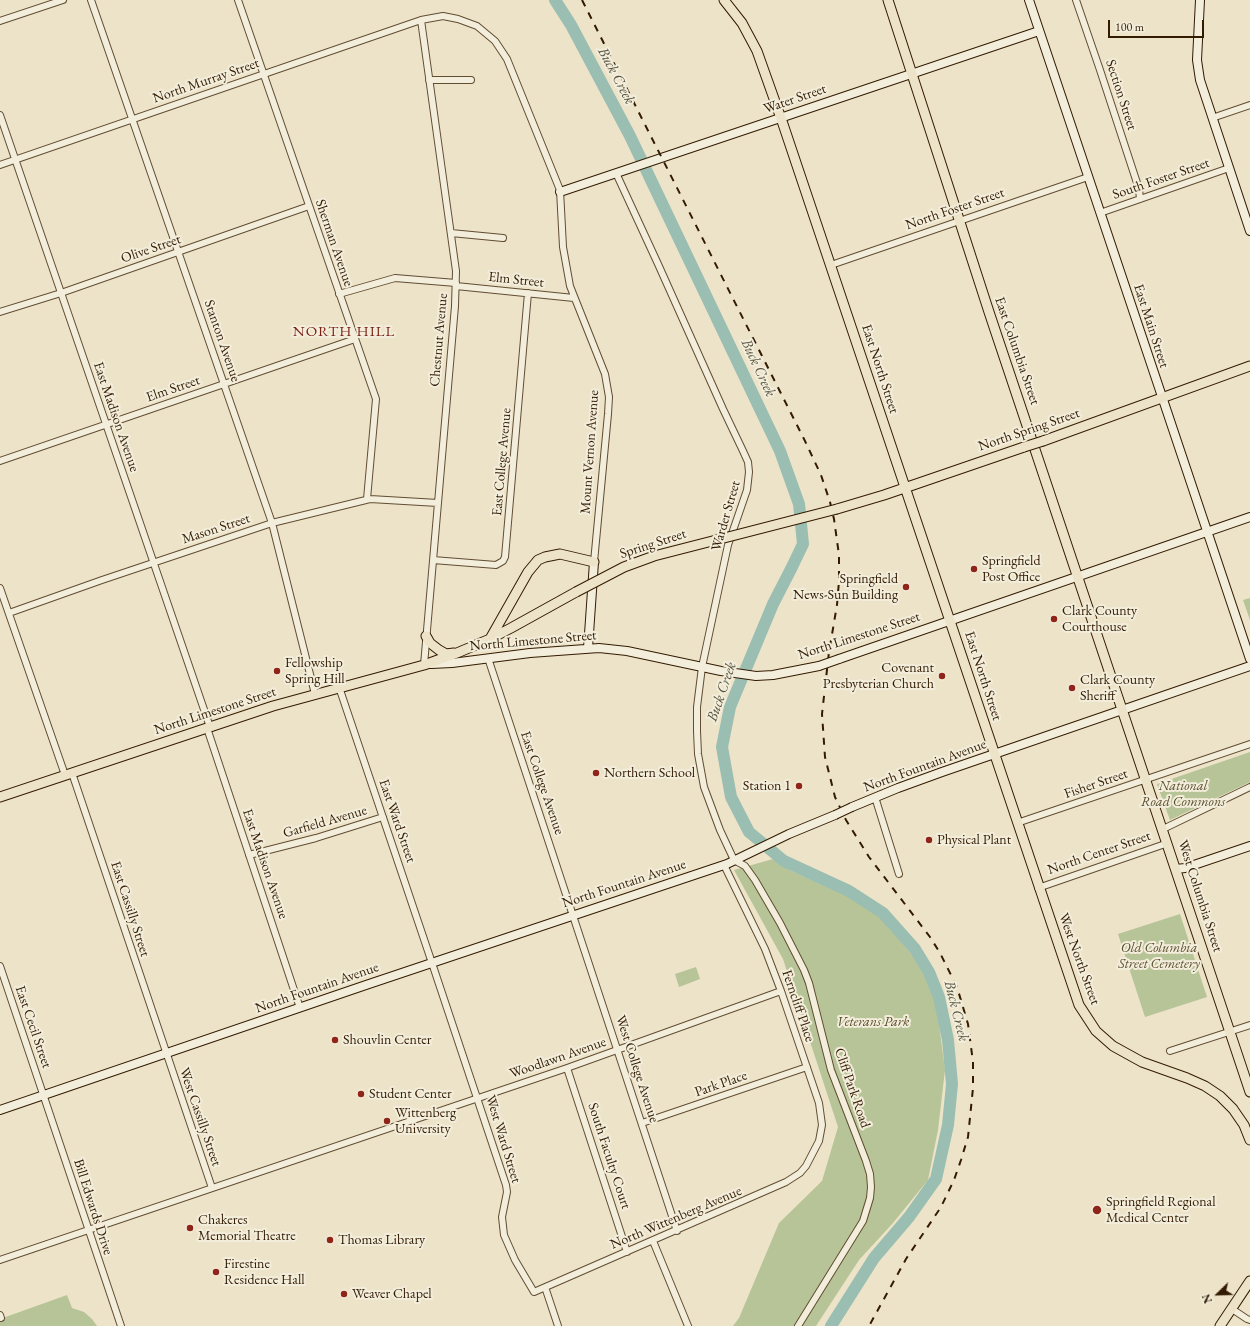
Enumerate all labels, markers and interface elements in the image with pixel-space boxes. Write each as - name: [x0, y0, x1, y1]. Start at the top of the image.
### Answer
- scale bar: [1110, 12, 1206, 38]
- text: 100 m: [1115, 19, 1144, 35]
- water label: Buck Creek: [594, 44, 638, 108]
- street label: North Murray Street: [151, 55, 261, 107]
- street label: Section Street: [1102, 58, 1140, 132]
- street label: Water Street: [761, 80, 829, 118]
- street label: South Foster Street: [1110, 155, 1212, 203]
- street label: North Foster Street: [903, 184, 1007, 234]
- street label: Sherman Avenue: [311, 197, 357, 289]
- street label: Olive Street: [119, 231, 183, 267]
- street label: Elm Street: [487, 269, 545, 291]
- street label: East Main Street: [1130, 282, 1172, 370]
- street label: Chestnut Avenue: [427, 293, 451, 387]
- street label: East Columbia Street: [991, 295, 1043, 407]
- street label: Stanton Avenue: [200, 298, 244, 384]
- street label: East North Street: [858, 322, 902, 416]
- district label: NORTH HILL: [293, 323, 395, 341]
- water label: Buck Creek: [737, 336, 779, 400]
- street label: East Madison Avenue: [89, 360, 143, 474]
- street label: Elm Street: [144, 372, 202, 406]
- street label: Mount Vernon Avenue: [577, 390, 603, 514]
- street label: North Spring Street: [976, 405, 1082, 455]
- street label: East College Avenue: [489, 407, 515, 517]
- street label: Warder Street: [708, 479, 744, 553]
- street label: Mason Street: [180, 510, 252, 548]
- street label: Spring Street: [618, 525, 688, 563]
- place label: Springfield Post Office: [982, 553, 1041, 586]
- marker: Springfield Post Office: [969, 564, 979, 574]
- place label: Springfield News-Sun Building: [793, 571, 898, 604]
- marker: Springfield News-Sun Building: [901, 582, 911, 592]
- place label: Clark County Courthouse: [1062, 603, 1137, 636]
- street label: North Limestone Street: [796, 608, 922, 664]
- marker: Clark County Courthouse: [1049, 614, 1059, 624]
- street label: North Limestone Street: [469, 627, 597, 655]
- street label: East North Street: [961, 629, 1005, 723]
- place label: Fellowship Spring Hill: [285, 655, 345, 688]
- water label: Buck Creek: [703, 660, 741, 724]
- place label: Covenant Presbyterian Church: [823, 660, 934, 692]
- marker: Fellowship Spring Hill: [272, 666, 282, 676]
- marker: Covenant Presbyterian Church: [937, 671, 947, 681]
- place label: Clark County Sheriff: [1080, 672, 1155, 704]
- street label: North Limestone Street: [152, 683, 278, 739]
- marker: Clark County Sheriff: [1067, 683, 1077, 693]
- street label: East College Avenue: [516, 729, 568, 837]
- street label: North Fountain Avenue: [861, 736, 989, 796]
- place label: Northern School: [604, 765, 695, 781]
- street label: Fisher Street: [1062, 765, 1130, 803]
- marker: Northern School: [591, 768, 601, 778]
- street label: East Ward Street: [375, 777, 419, 865]
- place label: Station 1: [743, 778, 791, 794]
- park label: National Road Commons: [1141, 778, 1225, 810]
- marker: Station 1: [794, 781, 804, 791]
- street label: Garfield Avenue: [281, 802, 369, 842]
- street label: East Madison Avenue: [238, 807, 292, 921]
- street label: North Center Street: [1045, 827, 1153, 879]
- place label: Physical Plant: [937, 832, 1011, 848]
- marker: Physical Plant: [924, 835, 934, 845]
- street label: West Columbia Street: [1174, 838, 1226, 954]
- street label: North Fountain Avenue: [560, 856, 688, 912]
- street label: East Cassilly Street: [107, 859, 153, 959]
- street label: West North Street: [1055, 911, 1103, 1007]
- park label: Old Columbia Street Cemetery: [1118, 940, 1200, 972]
- street label: North Fountain Avenue: [253, 959, 381, 1017]
- street label: Ferncliff Place: [778, 968, 818, 1044]
- water label: Buck Creek: [940, 979, 972, 1043]
- street label: East Cecil Street: [11, 984, 55, 1070]
- street label: West College Avenue: [612, 1013, 662, 1125]
- park label: Veterans Park: [837, 1014, 909, 1030]
- place label: Shouvlin Center: [343, 1032, 431, 1048]
- street label: Woodlawn Avenue: [508, 1034, 608, 1082]
- marker: Shouvlin Center: [330, 1035, 340, 1045]
- street label: Cliff Park Road: [830, 1046, 874, 1130]
- street label: West Cassilly Street: [175, 1066, 225, 1168]
- street label: Park Place: [693, 1067, 749, 1101]
- place label: Student Center: [369, 1086, 452, 1102]
- marker: Student Center: [356, 1089, 366, 1099]
- street label: West Ward Street: [482, 1093, 524, 1185]
- street label: South Faculty Court: [584, 1101, 634, 1211]
- place label: Wittenberg University: [395, 1105, 456, 1138]
- marker: Wittenberg University: [382, 1116, 392, 1126]
- street label: Bill Edwards Drive: [70, 1157, 116, 1257]
- street label: North Wittenberg Avenue: [608, 1183, 744, 1253]
- place label: Springfield Regional Medical Center: [1106, 1194, 1216, 1226]
- marker: Springfield Regional Medical Center: [1091, 1204, 1103, 1216]
- place label: Chakeres Memorial Theatre: [198, 1212, 296, 1244]
- marker: Chakeres Memorial Theatre: [185, 1223, 195, 1233]
- place label: Thomas Library: [338, 1232, 425, 1248]
- marker: Thomas Library: [325, 1235, 335, 1245]
- place label: Firestine Residence Hall: [224, 1256, 305, 1288]
- marker: Firestine Residence Hall: [211, 1267, 221, 1277]
- north arrow: [1198, 1274, 1238, 1314]
- place label: Weaver Chapel: [352, 1286, 432, 1302]
- marker: Weaver Chapel: [339, 1289, 349, 1299]
- text: N: [1199, 1292, 1215, 1306]

